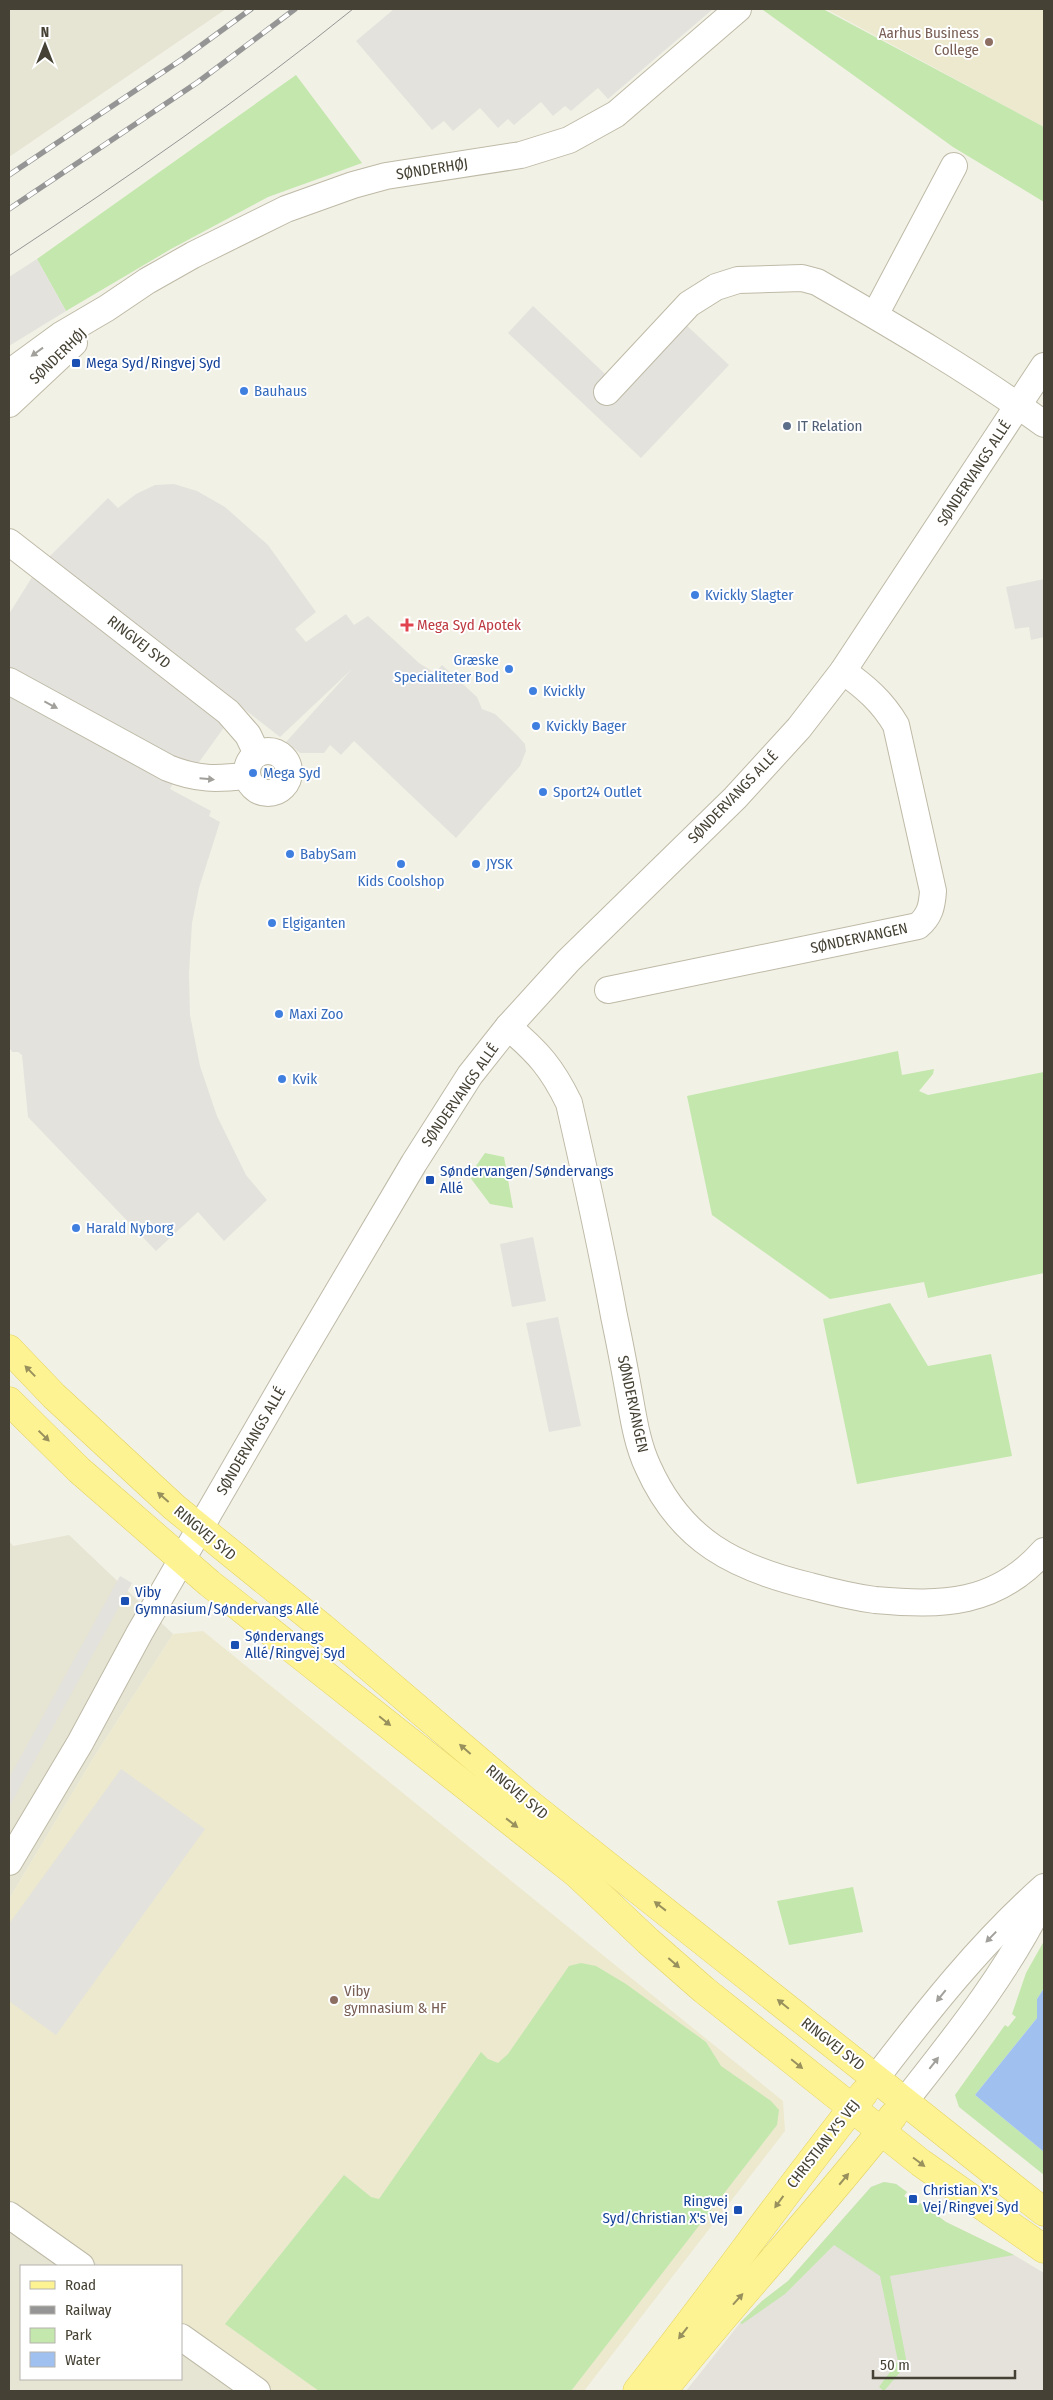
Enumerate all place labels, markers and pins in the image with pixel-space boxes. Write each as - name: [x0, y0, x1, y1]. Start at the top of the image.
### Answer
- place label: Aarhus Business College: [879, 24, 979, 59]
- marker: Aarhus Business College: [983, 36, 995, 48]
- place label: Mega Syd/Ringvej Syd: [86, 354, 221, 372]
- marker: Mega Syd/Ringvej Syd: [70, 357, 82, 369]
- place label: Bauhaus: [254, 382, 307, 400]
- marker: Bauhaus: [238, 385, 250, 397]
- place label: IT Relation: [797, 417, 862, 435]
- marker: IT Relation: [781, 420, 793, 432]
- place label: Kvickly Slagter: [705, 586, 794, 604]
- marker: Kvickly Slagter: [689, 589, 701, 601]
- place label: Mega Syd Apotek: [417, 616, 521, 634]
- marker: Mega Syd Apotek: [401, 619, 413, 631]
- place label: Græske Specialiteter Bod: [394, 651, 499, 686]
- marker: Græske Specialiteter Bod: [503, 663, 515, 675]
- place label: Kvickly: [543, 682, 585, 700]
- marker: Kvickly: [527, 685, 539, 697]
- place label: Kvickly Bager: [546, 717, 627, 735]
- marker: Kvickly Bager: [530, 720, 542, 732]
- place label: Mega Syd: [263, 764, 321, 782]
- marker: Mega Syd: [247, 767, 259, 779]
- place label: Sport24 Outlet: [553, 783, 642, 801]
- marker: Sport24 Outlet: [537, 786, 549, 798]
- place label: BabySam: [300, 845, 357, 863]
- marker: BabySam: [284, 848, 296, 860]
- place label: JYSK: [486, 855, 513, 873]
- marker: Kids Coolshop: [395, 858, 407, 870]
- marker: JYSK: [470, 858, 482, 870]
- place label: Kids Coolshop: [358, 872, 444, 890]
- place label: Elgiganten: [282, 914, 346, 932]
- marker: Elgiganten: [266, 917, 278, 929]
- place label: Maxi Zoo: [289, 1005, 344, 1023]
- marker: Maxi Zoo: [273, 1008, 285, 1020]
- place label: Kvik: [292, 1070, 317, 1088]
- marker: Kvik: [276, 1073, 288, 1085]
- place label: Søndervangen/Søndervangs Allé: [440, 1162, 614, 1197]
- marker: Søndervangen/Søndervangs Allé: [424, 1174, 436, 1186]
- place label: Harald Nyborg: [86, 1219, 174, 1237]
- marker: Harald Nyborg: [70, 1222, 82, 1234]
- place label: Viby Gymnasium/Søndervangs Allé: [135, 1583, 319, 1618]
- marker: Viby Gymnasium/Søndervangs Allé: [119, 1595, 131, 1607]
- place label: Søndervangs Allé/Ringvej Syd: [245, 1627, 345, 1662]
- marker: Søndervangs Allé/Ringvej Syd: [229, 1639, 241, 1651]
- place label: Viby gymnasium & HF: [344, 1982, 447, 2017]
- marker: Viby gymnasium & HF: [328, 1994, 340, 2006]
- place label: Christian X's Vej/Ringvej Syd: [923, 2181, 1019, 2216]
- place label: Ringvej Syd/Christian X's Vej: [602, 2192, 728, 2227]
- marker: Christian X's Vej/Ringvej Syd: [907, 2193, 919, 2205]
- marker: Ringvej Syd/Christian X's Vej: [732, 2204, 744, 2216]

